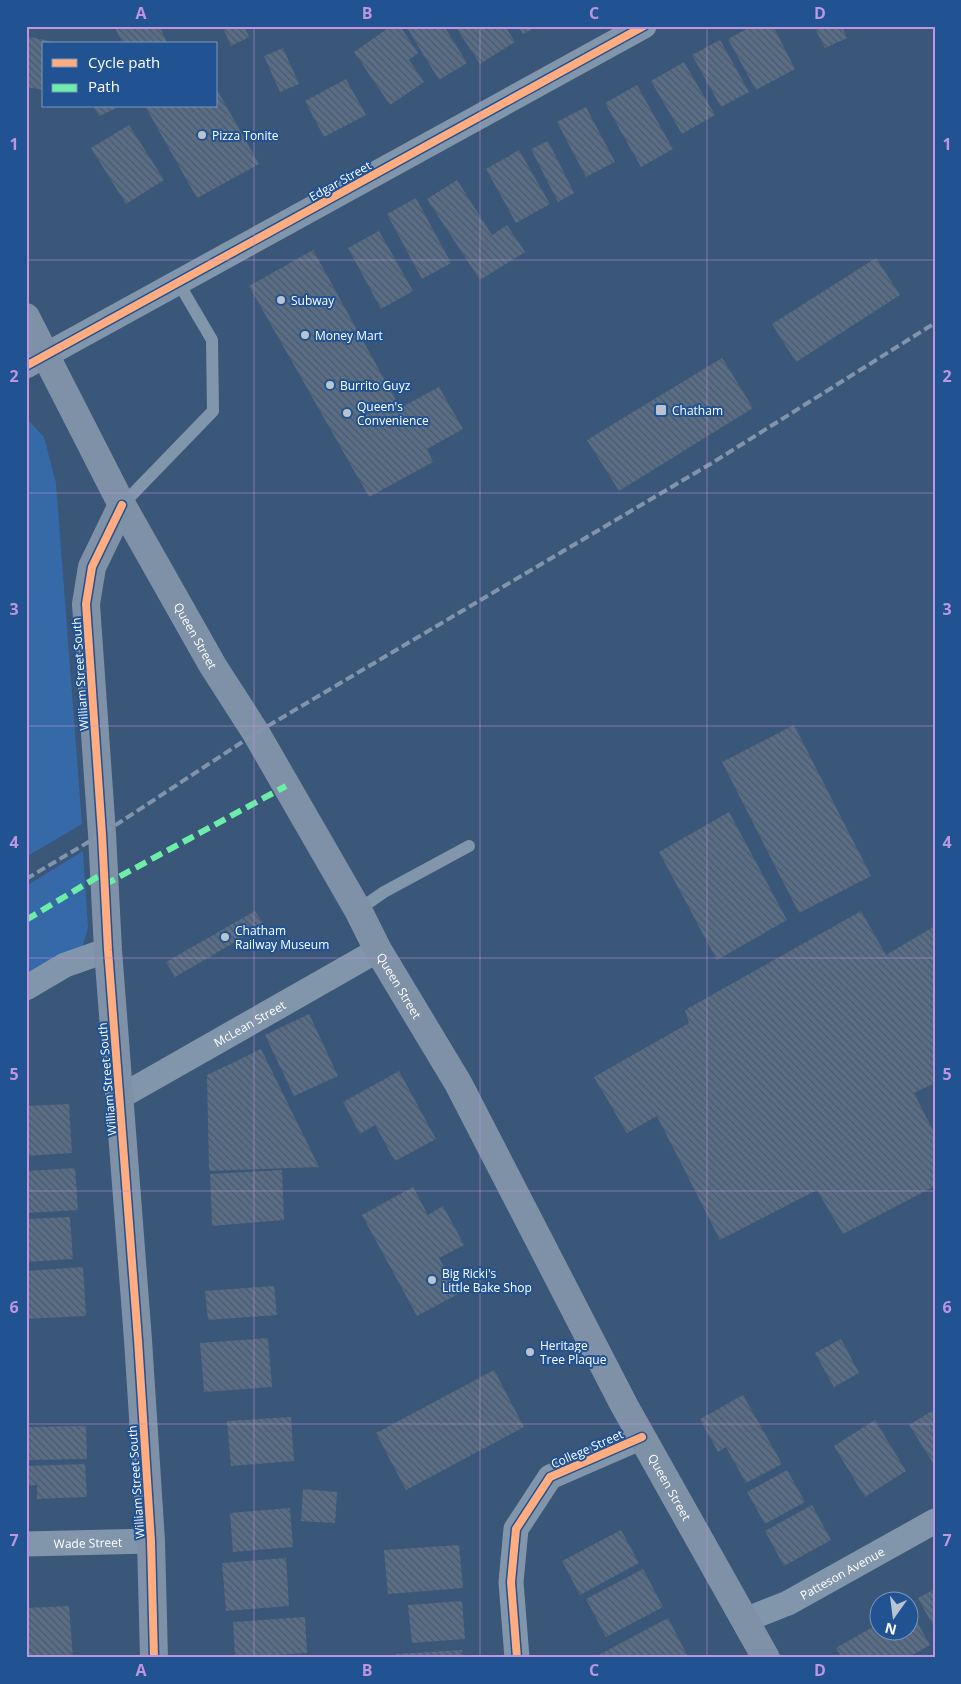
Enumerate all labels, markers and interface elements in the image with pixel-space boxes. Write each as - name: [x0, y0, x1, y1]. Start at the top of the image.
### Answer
- text: A: [135, 2, 147, 24]
- text: B: [362, 2, 372, 24]
- text: C: [589, 2, 599, 24]
- text: D: [814, 2, 826, 24]
- legend: [42, 42, 218, 108]
- text: Cycle path: [88, 52, 160, 72]
- text: Path: [88, 76, 120, 96]
- place label: Pizza Tonite: [212, 127, 279, 144]
- marker: Pizza Tonite: [196, 129, 208, 141]
- text: 1: [9, 133, 19, 155]
- text: 1: [942, 133, 952, 155]
- street label: Edgar Street: [306, 157, 374, 205]
- place label: Subway: [291, 292, 335, 309]
- marker: Subway: [275, 294, 287, 306]
- place label: Money Mart: [315, 327, 383, 344]
- marker: Money Mart: [299, 329, 311, 341]
- text: 2: [9, 365, 19, 387]
- text: 2: [942, 365, 952, 387]
- place label: Burrito Guyz: [340, 377, 411, 394]
- marker: Burrito Guyz: [324, 379, 336, 391]
- place label: Queen's Convenience: [357, 398, 429, 429]
- place label: Chatham: [672, 402, 723, 419]
- marker: Chatham: [654, 403, 668, 417]
- marker: Queen's Convenience: [341, 407, 353, 419]
- text: 3: [9, 598, 19, 620]
- text: 3: [942, 598, 952, 620]
- street label: Queen Street: [170, 599, 221, 672]
- street label: William Street South: [68, 617, 92, 731]
- text: 4: [9, 831, 19, 853]
- text: 4: [942, 831, 952, 853]
- place label: Chatham Railway Museum: [235, 922, 329, 953]
- marker: Chatham Railway Museum: [219, 931, 231, 943]
- street label: Queen Street: [373, 949, 426, 1022]
- street label: McLean Street: [210, 996, 289, 1050]
- street label: William Street South: [94, 1022, 120, 1136]
- text: 5: [9, 1063, 19, 1085]
- text: 5: [942, 1063, 952, 1085]
- place label: Big Ricki's Little Bake Shop: [442, 1265, 532, 1296]
- marker: Big Ricki's Little Bake Shop: [426, 1274, 438, 1286]
- text: 6: [9, 1296, 19, 1318]
- text: 6: [942, 1296, 952, 1318]
- place label: Heritage Tree Plaque: [540, 1337, 607, 1368]
- marker: Heritage Tree Plaque: [524, 1346, 536, 1358]
- street label: William Street South: [124, 1425, 148, 1539]
- street label: College Street: [548, 1425, 626, 1473]
- street label: Queen Street: [644, 1450, 696, 1523]
- text: 7: [9, 1529, 19, 1551]
- text: 7: [942, 1529, 952, 1551]
- street label: Wade Street: [54, 1533, 122, 1552]
- street label: Patteson Avenue: [797, 1542, 888, 1603]
- north arrow: [868, 1592, 918, 1642]
- text: N: [883, 1619, 899, 1640]
- text: A: [135, 1659, 147, 1681]
- text: B: [362, 1659, 372, 1681]
- text: C: [589, 1659, 599, 1681]
- text: D: [814, 1659, 826, 1681]

